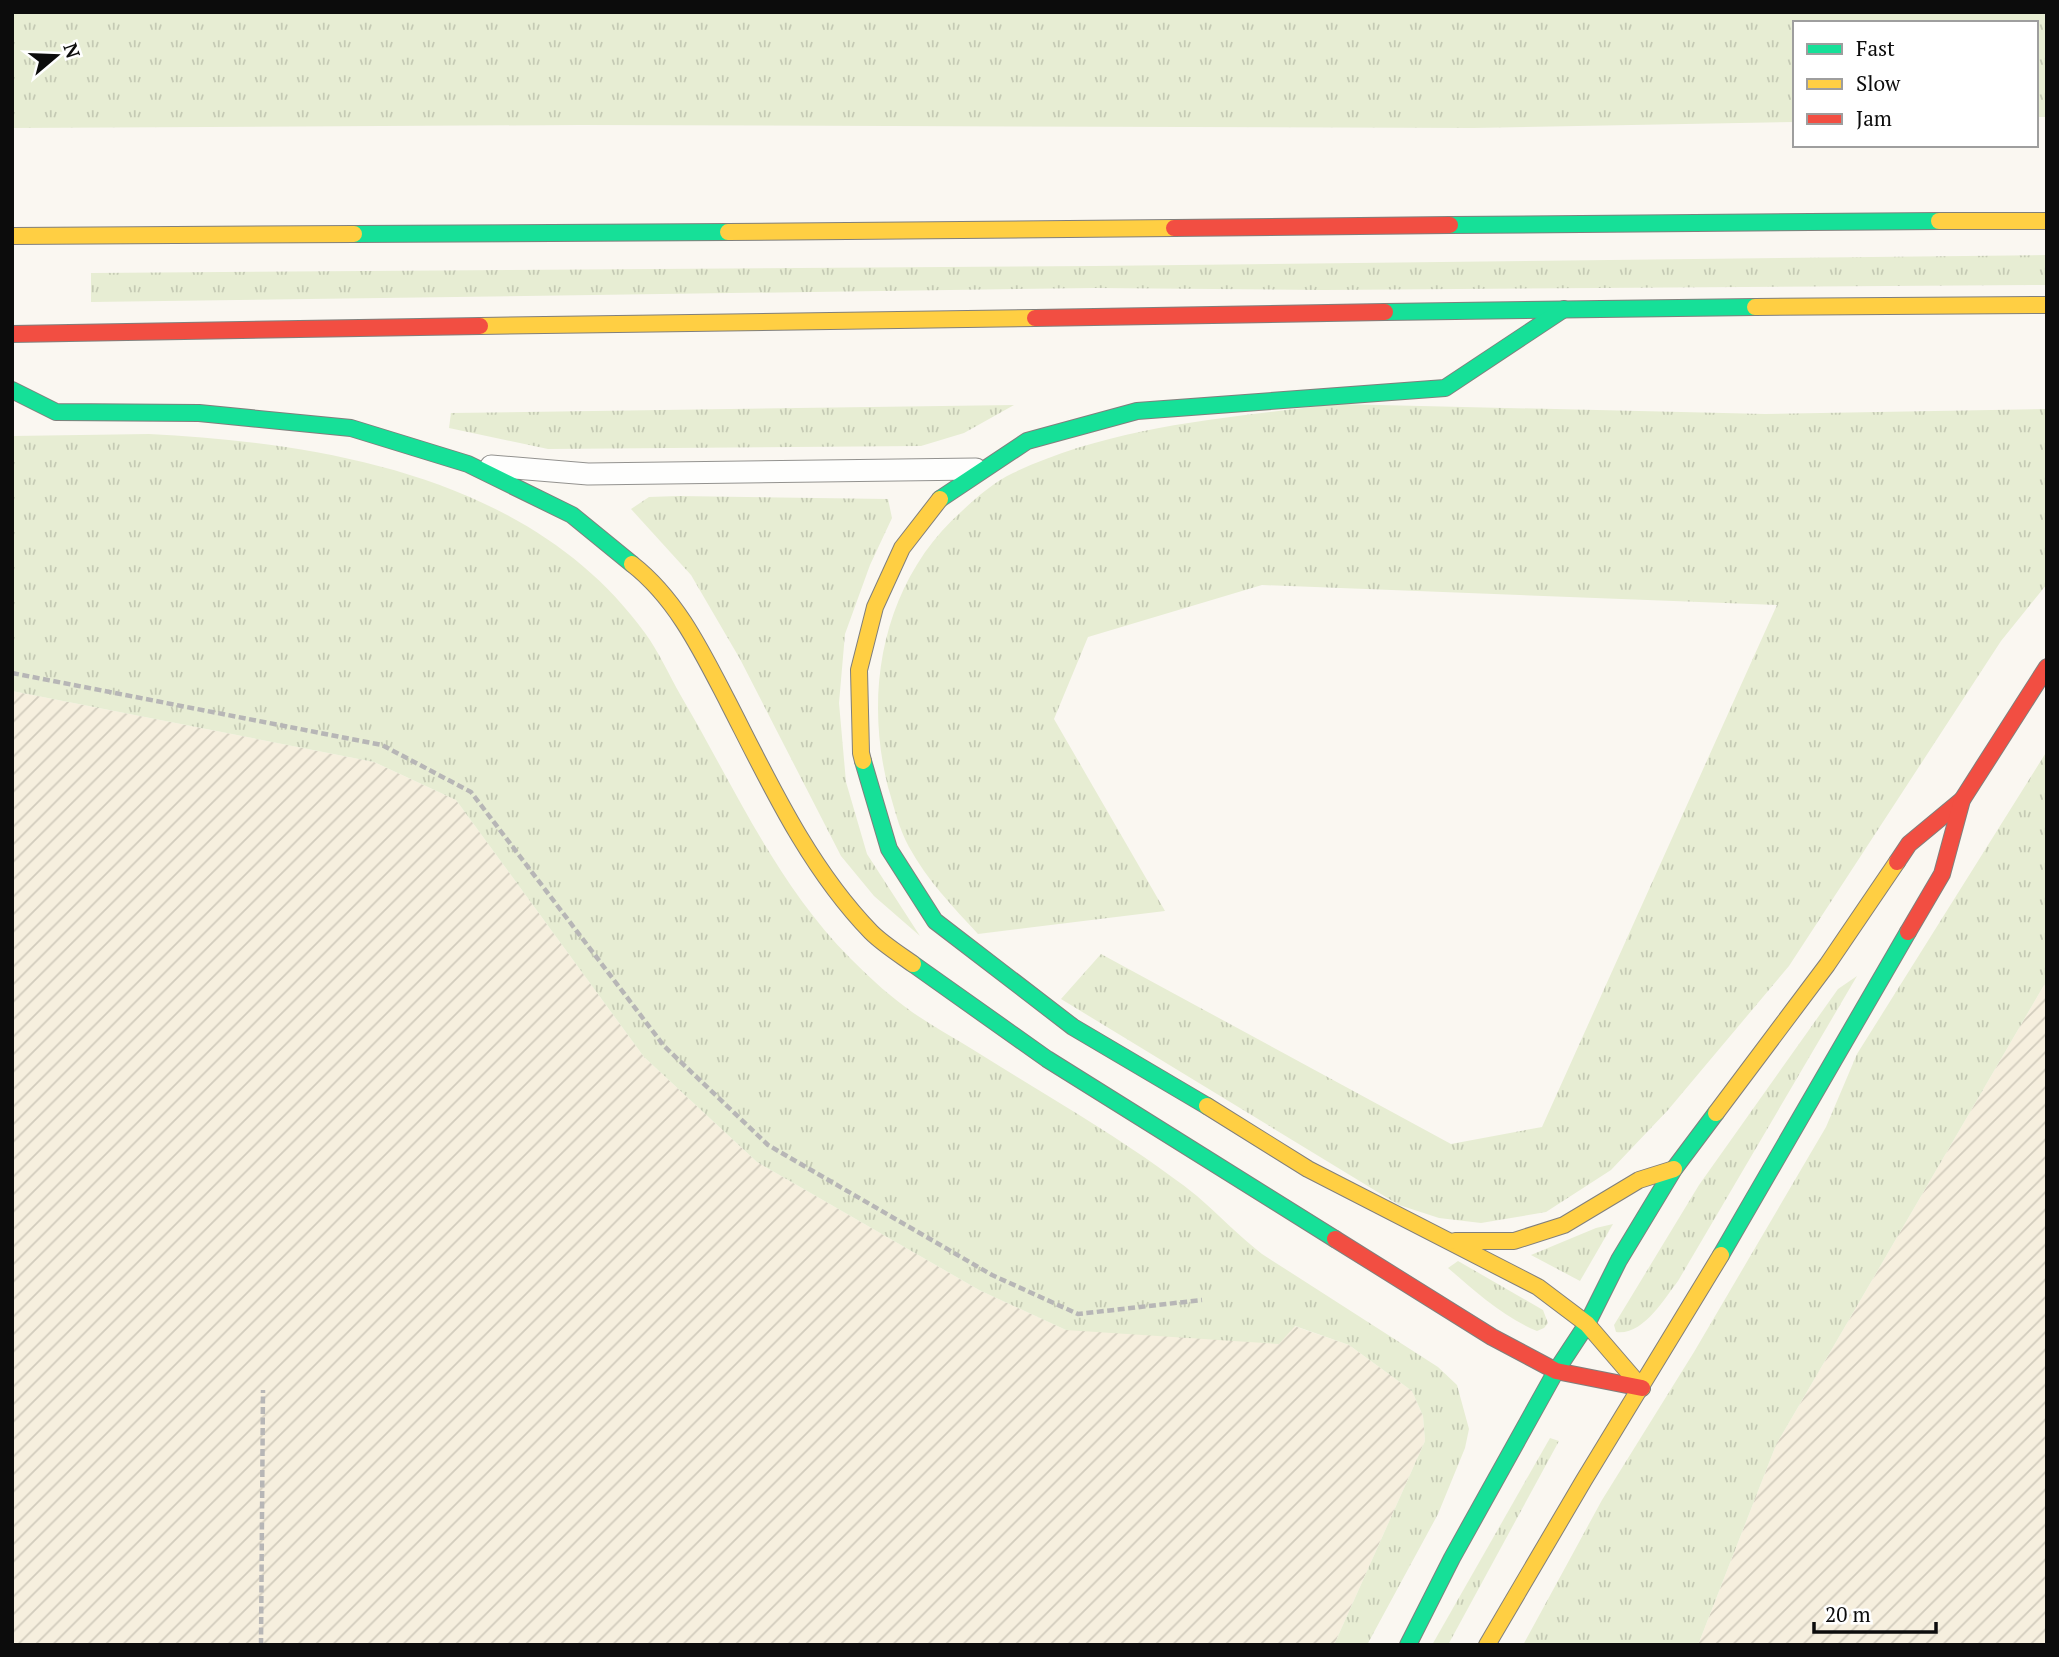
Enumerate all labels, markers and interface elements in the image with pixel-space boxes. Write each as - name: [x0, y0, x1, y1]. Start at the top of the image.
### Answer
- north arrow: [21, 21, 91, 91]
- legend: [1793, 21, 2038, 147]
- text: Fast: [1856, 34, 1895, 62]
- text: N: [58, 39, 87, 62]
- text: Slow: [1856, 69, 1901, 97]
- text: Jam: [1856, 104, 1892, 132]
- scale bar: [1814, 1590, 1937, 1634]
- text: 20 m: [1825, 1600, 1871, 1628]

